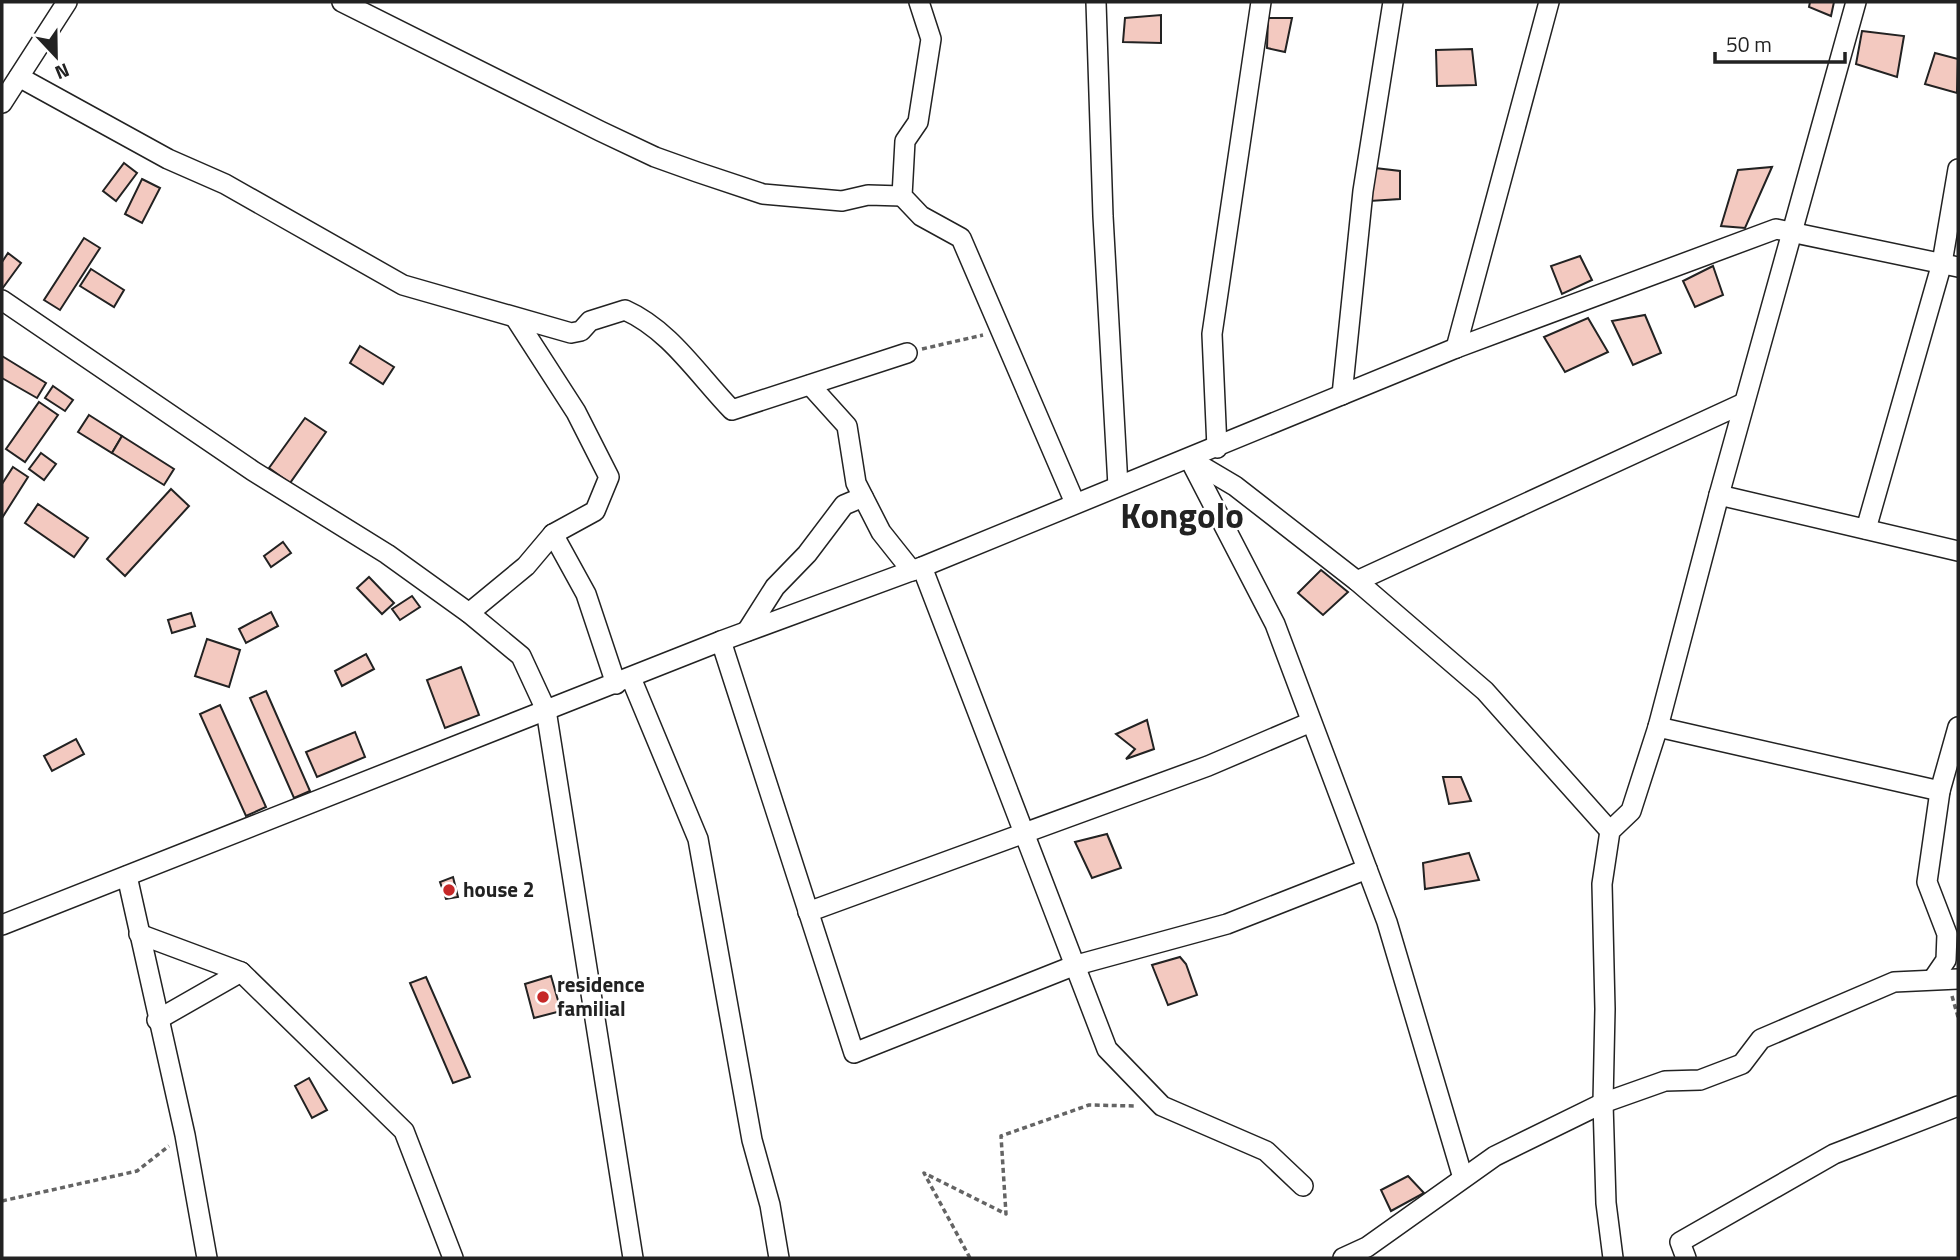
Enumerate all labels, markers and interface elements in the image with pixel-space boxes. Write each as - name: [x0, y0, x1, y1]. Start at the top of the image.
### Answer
- north arrow: [21, 21, 91, 91]
- scale bar: [1715, 21, 1844, 65]
- text: 50 m: [1726, 28, 1772, 60]
- text: N: [51, 56, 74, 88]
- district label: Kongolo: [1120, 488, 1244, 542]
- place label: house 2: [463, 873, 534, 905]
- marker: house 2: [441, 882, 457, 898]
- place label: residence familial: [557, 968, 645, 1024]
- marker: residence familial: [535, 989, 551, 1005]

